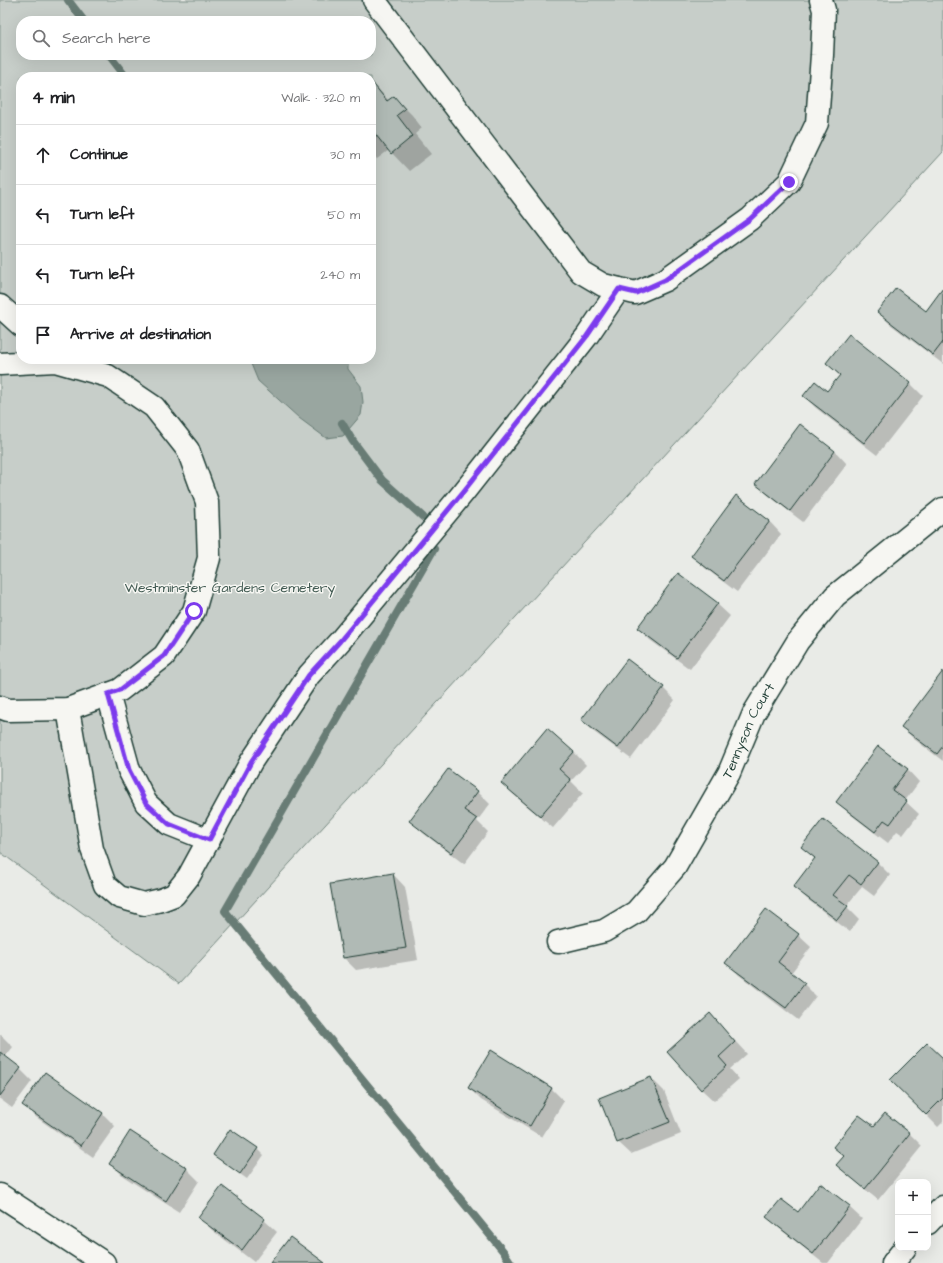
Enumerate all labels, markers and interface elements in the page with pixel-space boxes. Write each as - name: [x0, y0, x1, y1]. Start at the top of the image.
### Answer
- search box: [16, 16, 376, 60]
- icon: search: [30, 27, 52, 49]
- text: Search here: [62, 28, 151, 49]
- text: 4 min: [32, 86, 75, 110]
- text: Walk · 320 m: [281, 89, 360, 107]
- icon: ahead: [32, 144, 54, 166]
- text: Continue: [70, 144, 128, 165]
- text: 30 m: [330, 146, 360, 164]
- route end: [780, 173, 798, 191]
- icon: left: [32, 204, 54, 226]
- text: Turn left: [70, 204, 134, 225]
- text: 50 m: [327, 206, 360, 224]
- icon: left: [32, 264, 54, 286]
- text: Turn left: [70, 264, 134, 285]
- text: 240 m: [320, 266, 360, 284]
- icon: arrive: [32, 324, 54, 346]
- text: Arrive at destination: [70, 324, 211, 345]
- park label: Westminster Gardens Cemetery: [125, 578, 336, 598]
- route start: [185, 602, 203, 620]
- street label: Tennyson Court: [718, 679, 780, 783]
- map controls: [895, 1179, 931, 1251]
- button: +: [895, 1179, 931, 1215]
- button: −: [895, 1215, 931, 1251]

